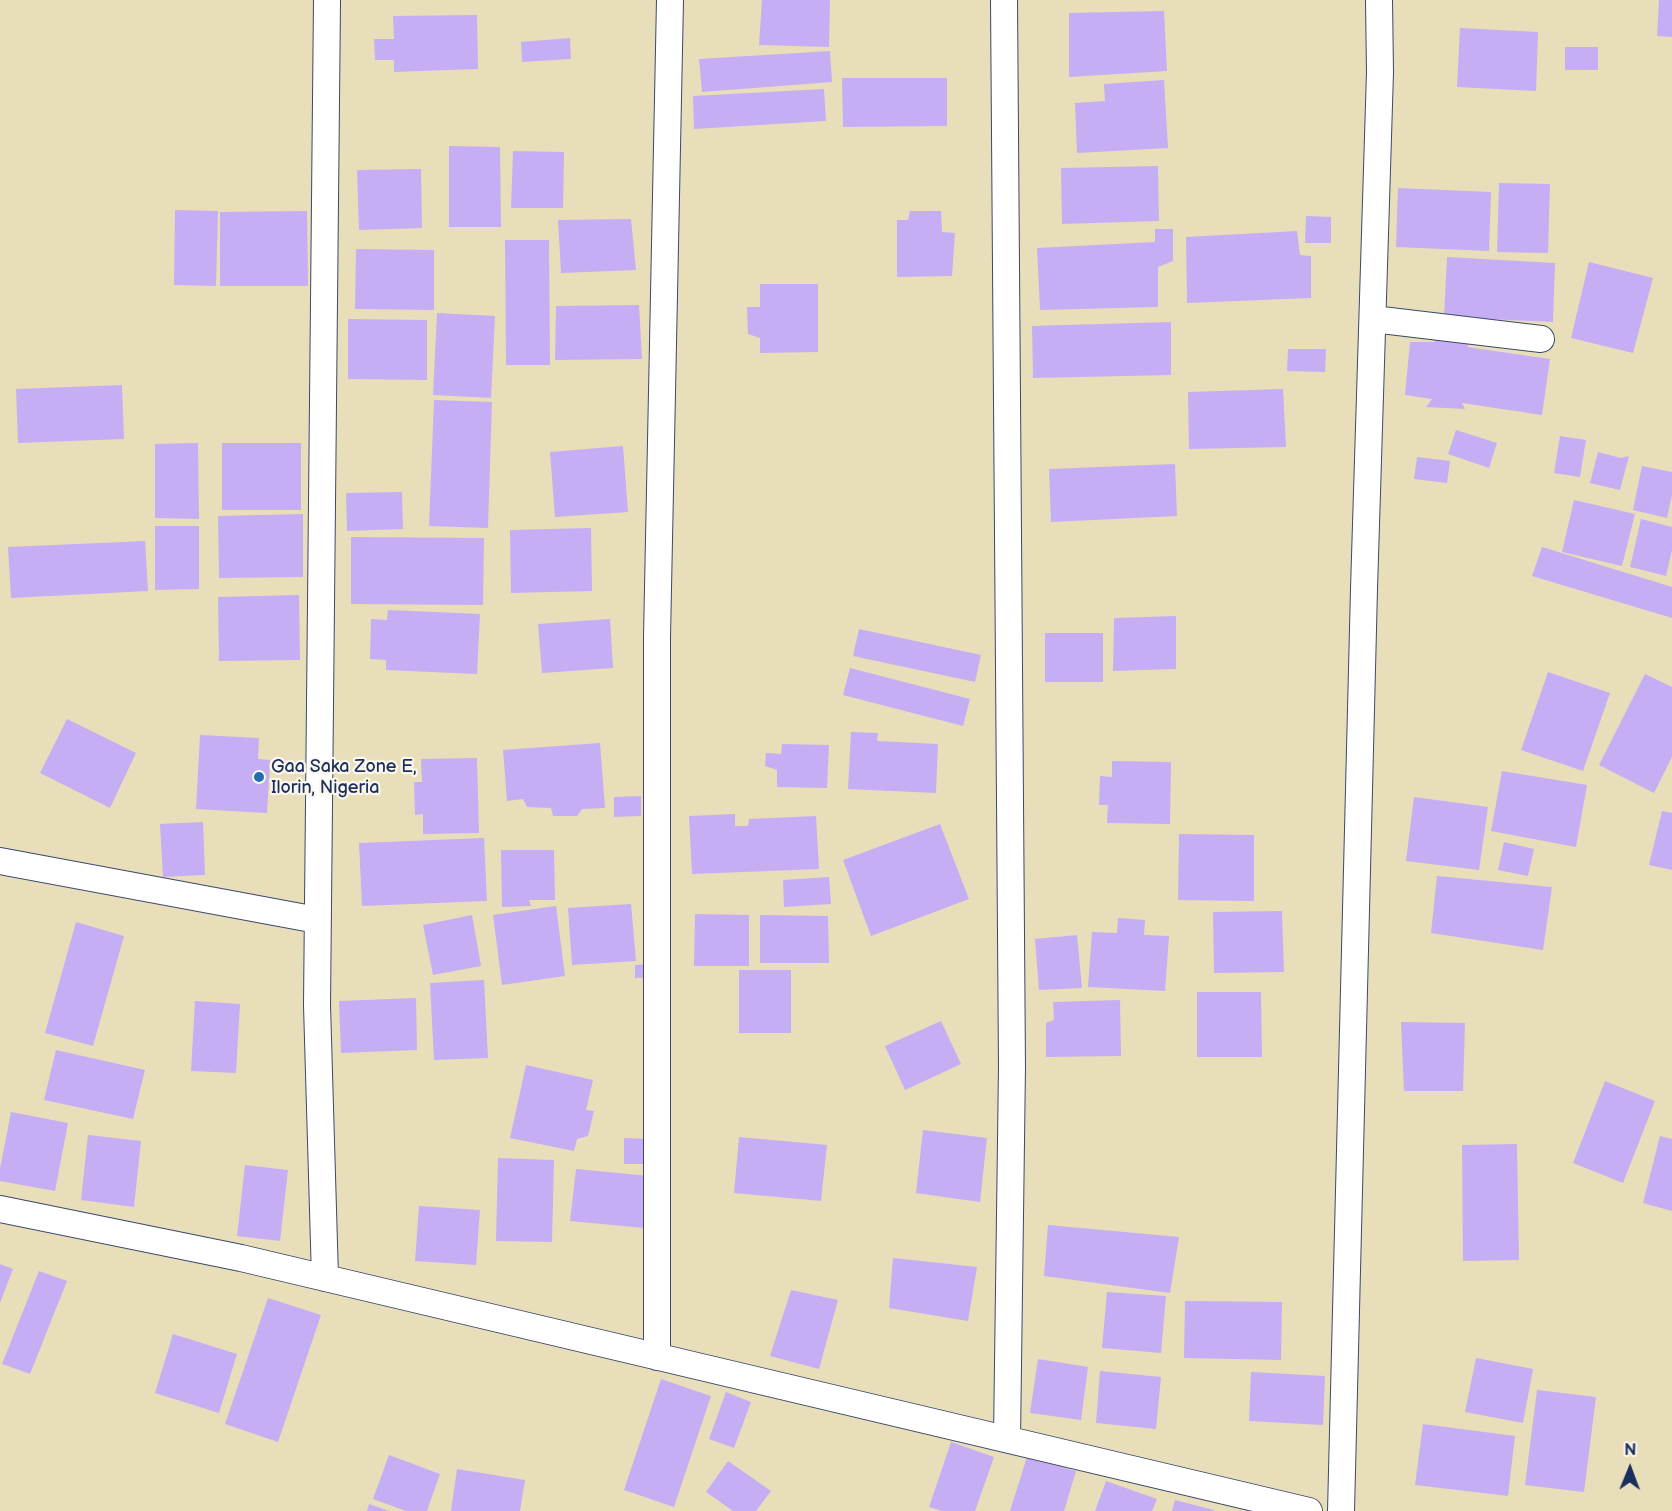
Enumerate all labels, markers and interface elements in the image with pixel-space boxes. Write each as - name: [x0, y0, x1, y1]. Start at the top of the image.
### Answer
- place label: Gaa Saka Zone E, Ilorin, Nigeria: [271, 756, 416, 798]
- marker: Gaa Saka Zone E, Ilorin, Nigeria: [252, 770, 266, 784]
- north arrow: [1600, 1439, 1660, 1499]
- text: N: [1624, 1441, 1637, 1460]

